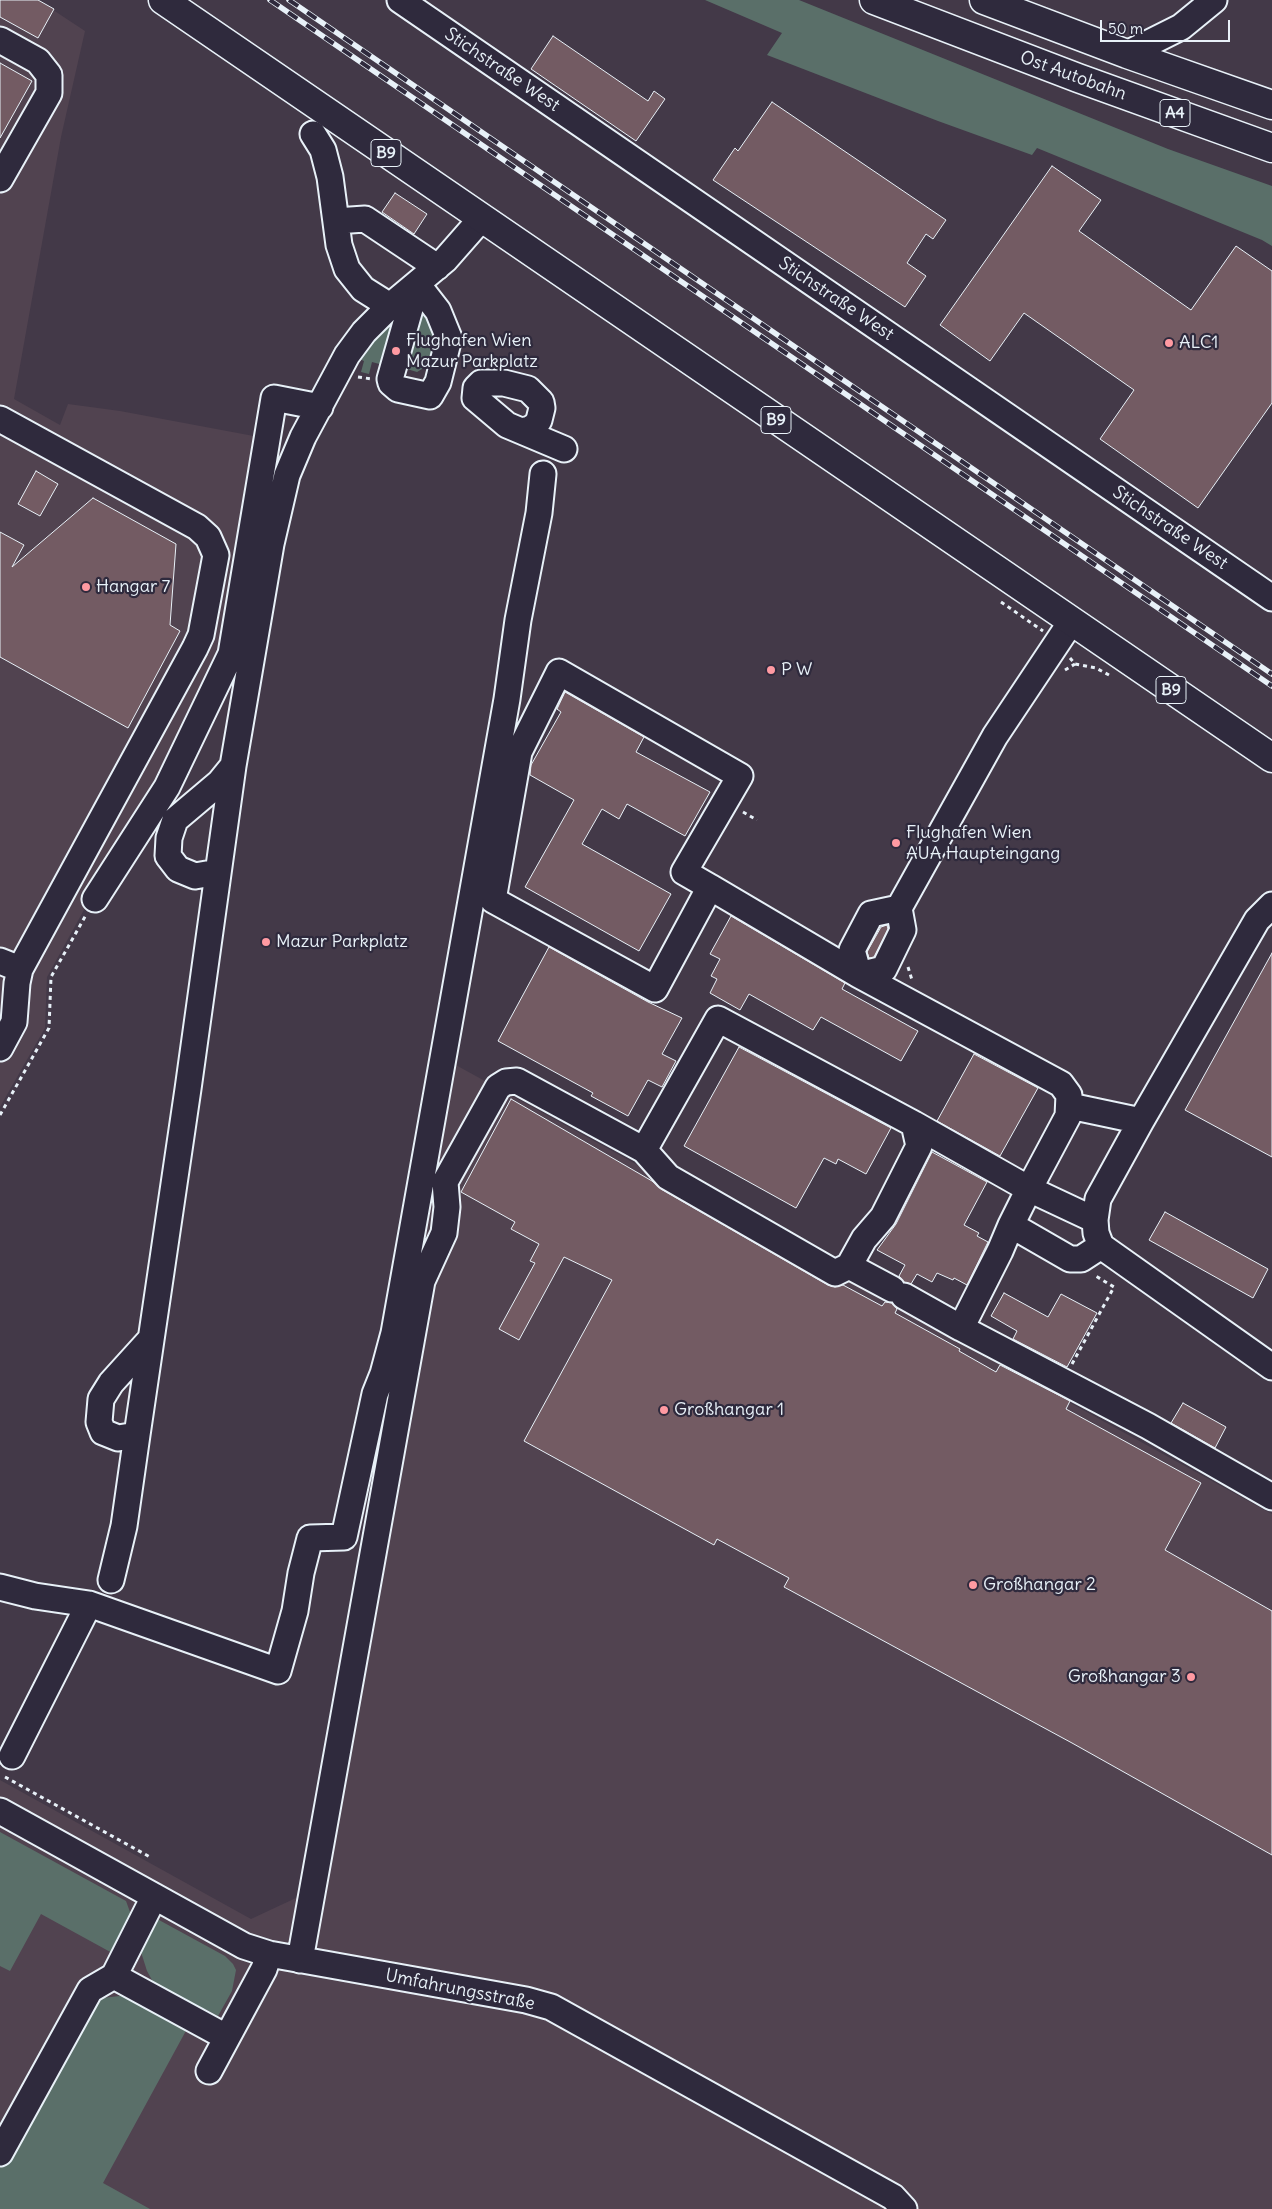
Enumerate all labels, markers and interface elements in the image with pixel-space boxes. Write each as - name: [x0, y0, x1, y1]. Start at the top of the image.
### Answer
- scale bar: [1102, 10, 1232, 42]
- text: 50 m: [1108, 19, 1143, 38]
- street label: Stichstraße West: [440, 23, 564, 117]
- street label: Ost Autobahn: [1017, 47, 1129, 105]
- road number: A4: [1160, 100, 1190, 126]
- road number: B9: [371, 140, 401, 167]
- street label: Stichstraße West: [774, 252, 898, 346]
- place label: Flughafen Wien Mazur Parkplatz: [406, 330, 538, 372]
- place label: ALC1: [1179, 332, 1218, 354]
- marker: ALC1: [1163, 337, 1175, 349]
- marker: Flughafen Wien Mazur Parkplatz: [390, 345, 402, 357]
- road number: B9: [761, 406, 791, 434]
- street label: Stichstraße West: [1108, 481, 1232, 575]
- place label: Hangar 7: [96, 576, 170, 598]
- marker: Hangar 7: [80, 581, 92, 593]
- place label: P W: [781, 659, 812, 681]
- marker: P W: [765, 664, 777, 676]
- road number: B9: [1156, 676, 1186, 704]
- place label: Flughafen Wien AUA Haupteingang: [906, 822, 1060, 864]
- marker: Flughafen Wien AUA Haupteingang: [890, 837, 902, 849]
- place label: Mazur Parkplatz: [276, 931, 408, 953]
- marker: Mazur Parkplatz: [260, 936, 272, 948]
- place label: Großhangar 1: [674, 1399, 784, 1421]
- marker: Großhangar 1: [658, 1404, 670, 1416]
- place label: Großhangar 2: [983, 1574, 1096, 1596]
- marker: Großhangar 2: [967, 1579, 979, 1591]
- place label: Großhangar 3: [1068, 1666, 1181, 1688]
- marker: Großhangar 3: [1185, 1671, 1197, 1683]
- street label: Umfahrungsstraße: [383, 1965, 537, 2015]

